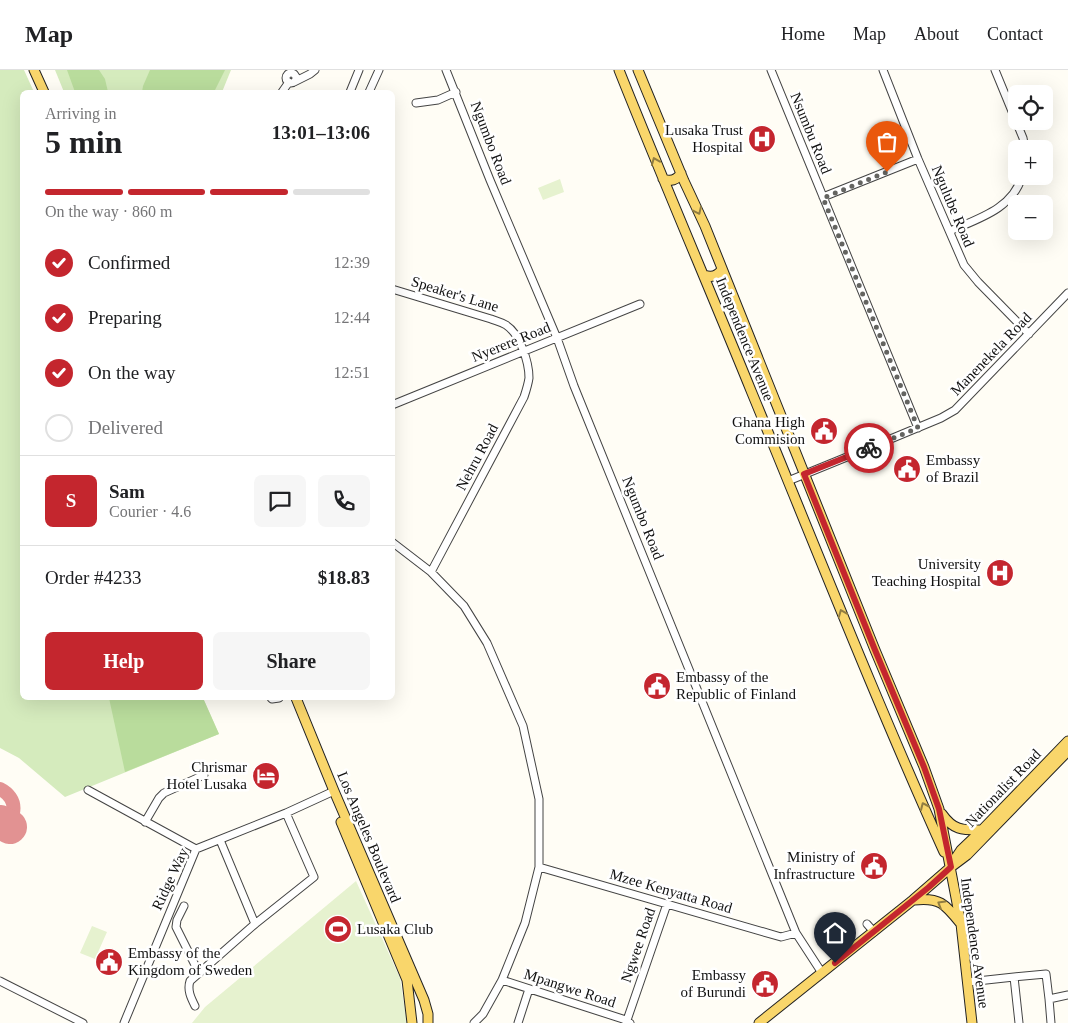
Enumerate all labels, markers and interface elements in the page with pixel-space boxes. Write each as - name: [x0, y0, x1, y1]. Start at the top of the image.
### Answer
- text: Map: [25, 21, 73, 47]
- text: Home: [781, 24, 825, 44]
- text: Map: [853, 24, 886, 44]
- text: About: [914, 24, 959, 44]
- text: Contact: [987, 24, 1043, 44]
- map controls: [1008, 85, 1053, 240]
- button: locate: [1008, 85, 1053, 130]
- street label: Nsumbu Road: [787, 90, 835, 176]
- street label: Ngumbo Road: [468, 99, 514, 187]
- text: Arriving in: [45, 105, 117, 122]
- pin: [866, 121, 908, 172]
- text: 13:01–13:06: [272, 122, 370, 143]
- place label: Lusaka Trust Hospital: [665, 122, 744, 155]
- text: 5 min: [45, 124, 122, 160]
- hospital icon: Lusaka Trust Hospital: [747, 124, 777, 154]
- icon: bag: [873, 128, 901, 156]
- button: +: [1008, 140, 1053, 185]
- one-way arrow: [651, 157, 662, 166]
- street label: Ngulube Road: [929, 163, 978, 250]
- button: −: [1008, 195, 1053, 240]
- text: On the way · 860 m: [45, 203, 173, 220]
- one-way arrow: [692, 206, 702, 215]
- icon: check: [45, 249, 73, 277]
- text: Confirmed: [88, 252, 170, 273]
- text: 12:39: [334, 254, 370, 271]
- street label: Speaker's Lane: [409, 273, 501, 315]
- street label: Independence Avenue: [713, 275, 777, 403]
- icon: check: [45, 304, 73, 332]
- text: Preparing: [88, 307, 162, 328]
- text: 12:44: [334, 309, 370, 326]
- street label: Manenekela Road: [947, 309, 1035, 399]
- street label: Nyerere Road: [469, 319, 553, 365]
- icon: check: [45, 359, 73, 387]
- text: On the way: [88, 362, 176, 383]
- text: 12:51: [334, 364, 370, 381]
- place label: Ghana High Commision: [732, 414, 805, 447]
- public building icon: Ghana High Commision: [809, 416, 839, 446]
- text: Delivered: [88, 417, 163, 438]
- street label: Nehru Road: [453, 421, 501, 493]
- courier: [844, 423, 894, 473]
- icon: bike: [855, 434, 883, 462]
- place label: Embassy of Brazil: [926, 452, 981, 485]
- public building icon: Embassy of Brazil: [892, 454, 922, 484]
- street label: Ngumbo Road: [619, 474, 667, 562]
- button: chat: [254, 475, 306, 527]
- button: phone: [318, 475, 370, 527]
- text: Sam: [109, 481, 145, 502]
- text: S: [66, 490, 76, 511]
- text: Courier · 4.6: [109, 503, 191, 520]
- place label: University Teaching Hospital: [872, 556, 981, 589]
- hospital icon: University Teaching Hospital: [985, 558, 1015, 588]
- text: Order #4233: [45, 567, 142, 588]
- text: $18.83: [318, 567, 370, 588]
- one-way arrow: [837, 609, 848, 618]
- button: Help: [45, 632, 203, 690]
- button: Share: [213, 632, 370, 690]
- place label: Embassy of the Republic of Finland: [676, 669, 796, 702]
- public building icon: Embassy of the Republic of Finland: [642, 671, 672, 701]
- street label: Nationalist Road: [962, 746, 1044, 830]
- place label: Chrismar Hotel Lusaka: [167, 759, 247, 792]
- hotel icon: Chrismar Hotel Lusaka: [251, 761, 281, 791]
- street label: Los Angeles Boulevard: [334, 769, 404, 905]
- one-way arrow: [919, 802, 930, 811]
- street label: Ridge Way: [149, 845, 191, 912]
- place label: Ministry of Infrastructure: [773, 849, 855, 882]
- public building icon: Ministry of Infrastructure: [859, 851, 889, 881]
- street label: Mzee Kenyatta Road: [608, 866, 735, 916]
- street label: Independence Avenue: [958, 877, 992, 1010]
- one-way arrow: [937, 901, 946, 911]
- street label: Ngwee Road: [618, 905, 658, 984]
- pin: [814, 912, 856, 963]
- sports icon: Lusaka Club: [323, 914, 353, 944]
- icon: home: [821, 919, 849, 947]
- place label: Lusaka Club: [357, 921, 433, 937]
- place label: Embassy of the Kingdom of Sweden: [128, 945, 253, 978]
- public building icon: Embassy of the Kingdom of Sweden: [94, 947, 124, 977]
- street label: Mpangwe Road: [522, 966, 618, 1011]
- place label: Embassy of Burundi: [681, 967, 746, 1000]
- public building icon: Embassy of Burundi: [750, 969, 780, 999]

